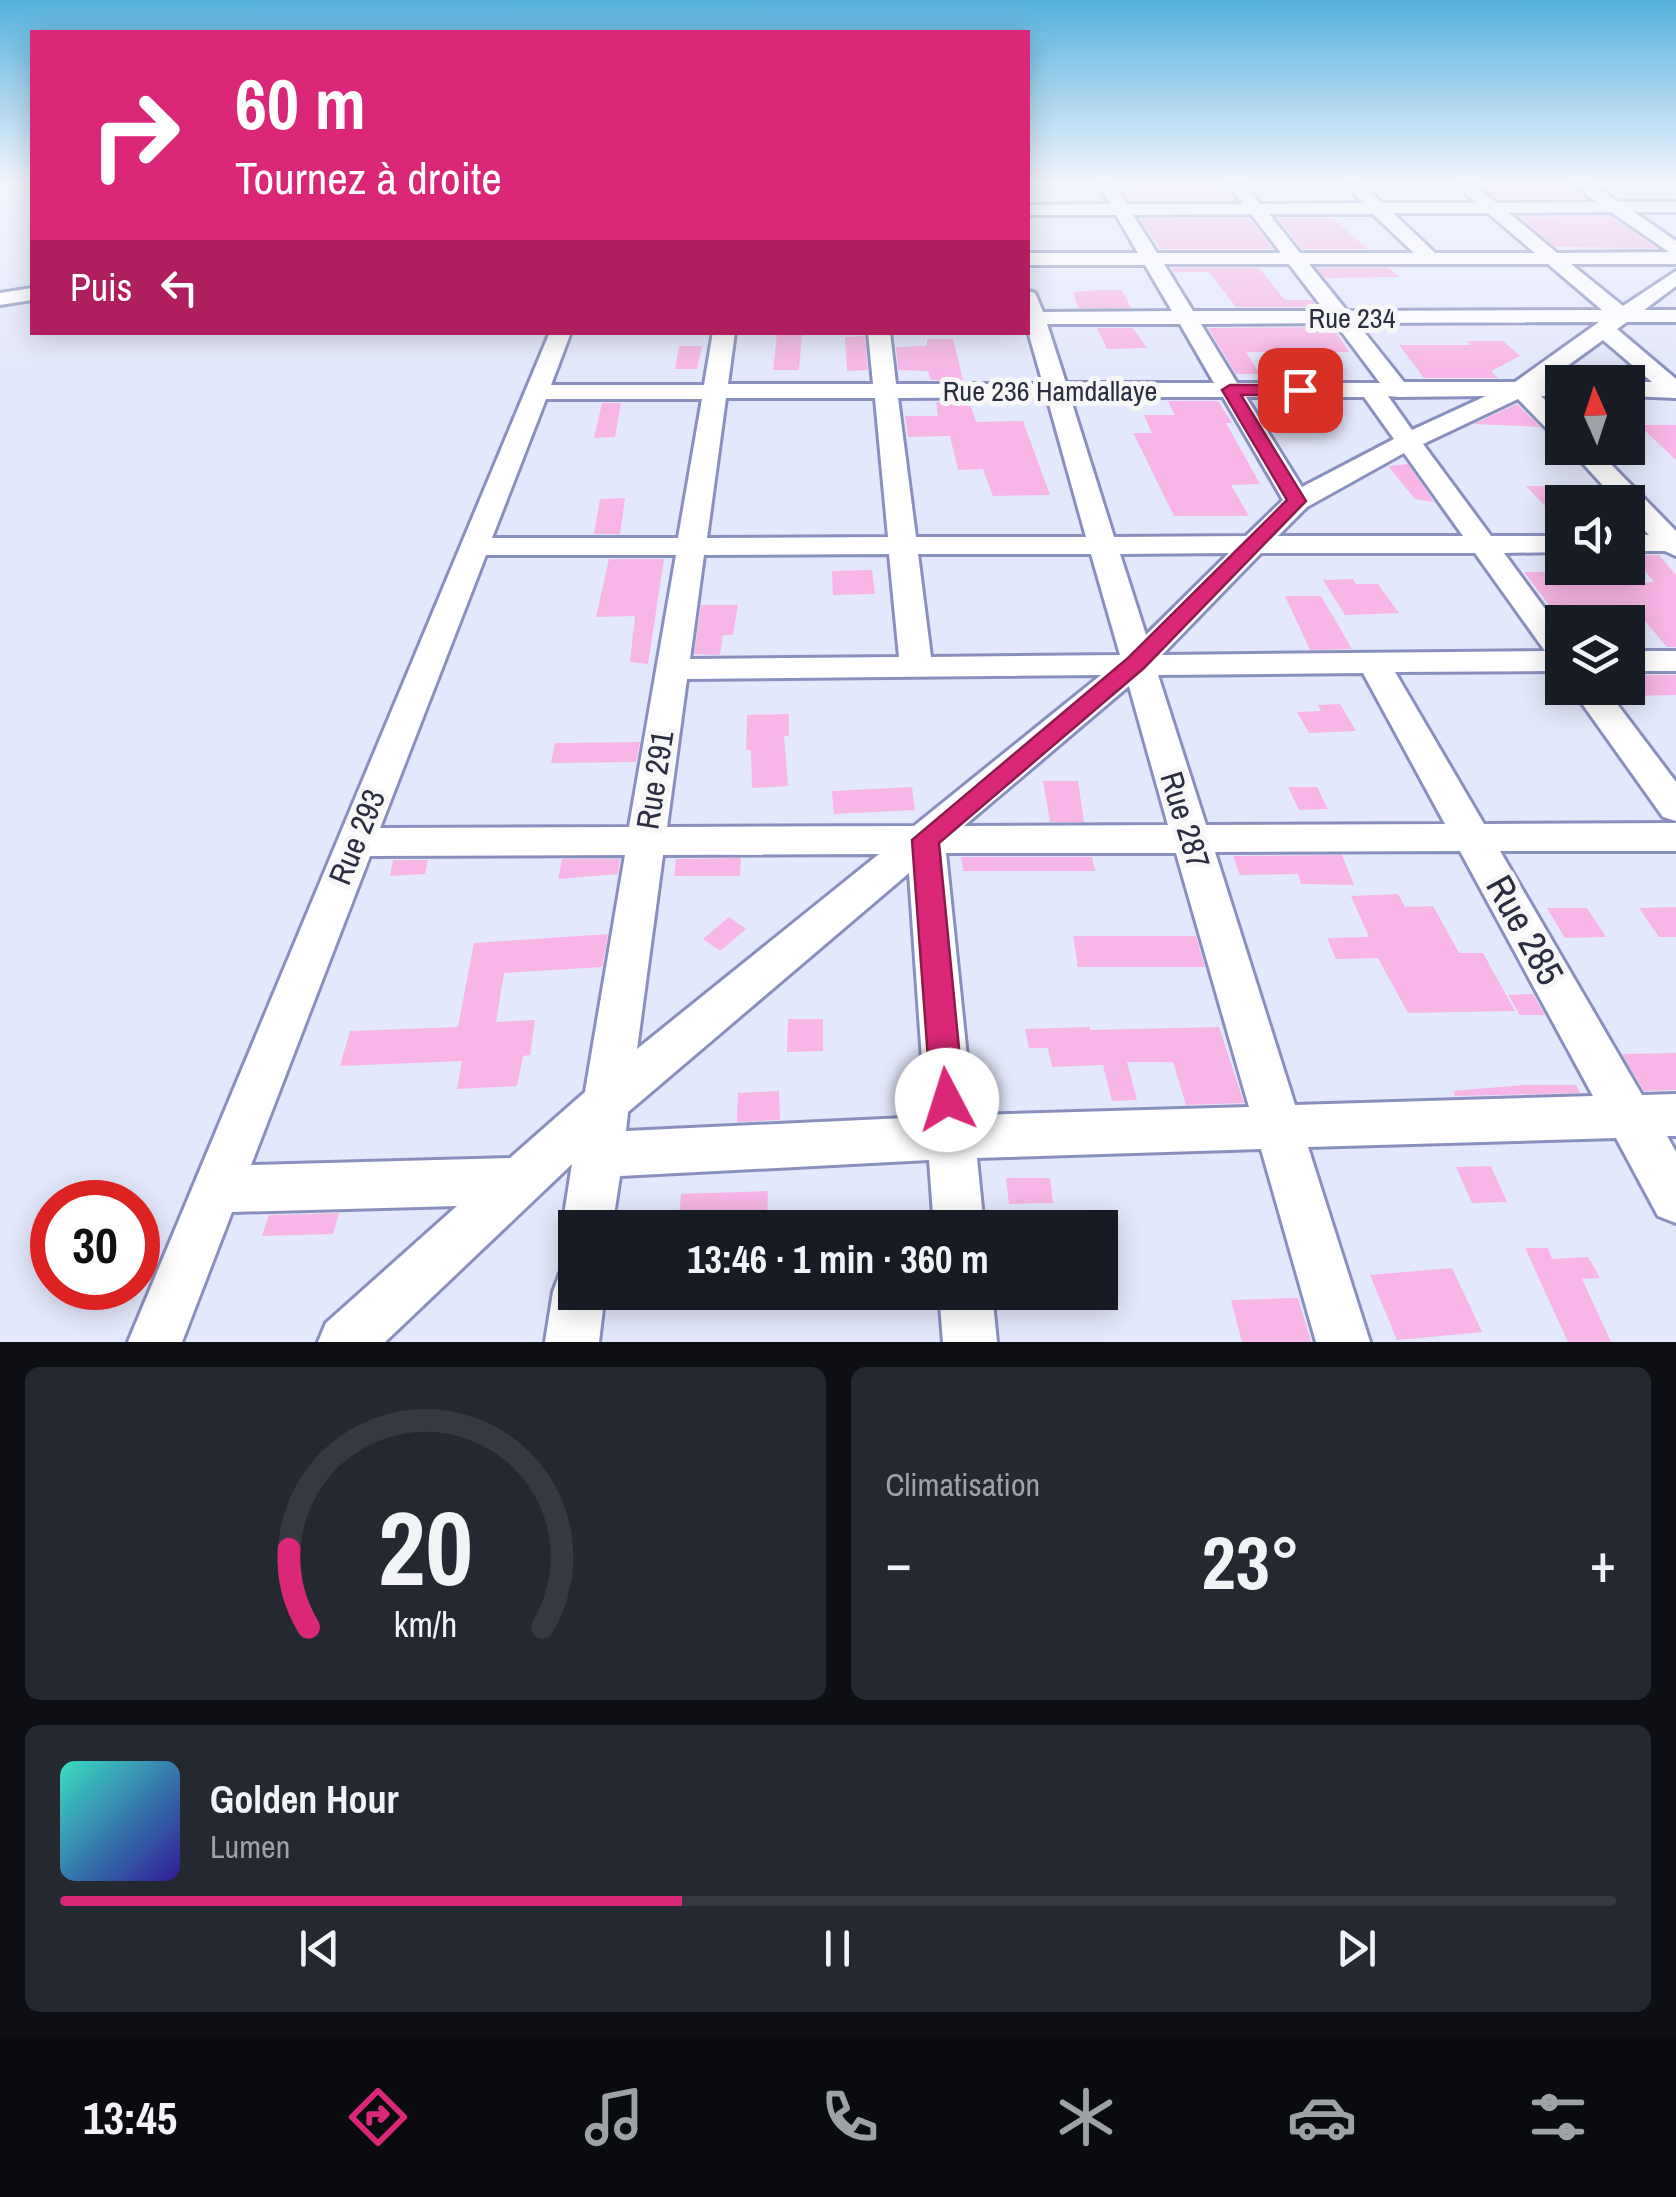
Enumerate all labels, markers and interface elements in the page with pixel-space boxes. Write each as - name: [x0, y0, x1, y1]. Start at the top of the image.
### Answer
- text: 60 m: [235, 57, 366, 151]
- icon: right: [70, 70, 200, 200]
- text: Tournez à droite: [235, 147, 502, 208]
- icon: left: [152, 260, 207, 315]
- text: Puis: [70, 262, 132, 313]
- street label: Rue 234: [1309, 299, 1396, 337]
- pin: [1258, 348, 1343, 433]
- icon: arrive: [1273, 363, 1328, 418]
- north arrow: [1545, 365, 1645, 465]
- map controls: [1545, 365, 1645, 705]
- street label: Rue 236 Hamdallaye: [943, 372, 1157, 410]
- button: sound: [1545, 485, 1645, 585]
- button: layers: [1545, 605, 1645, 705]
- street label: Rue 291: [626, 727, 684, 832]
- street label: Rue 287: [1150, 766, 1221, 874]
- street label: Rue 293: [318, 783, 395, 891]
- street label: Rue 285: [1475, 866, 1576, 994]
- position arrow: [895, 1048, 999, 1152]
- speed limit sign: 30: [30, 1180, 160, 1310]
- text: 13:46 · 1 min · 360 m: [687, 1234, 989, 1285]
- text: Climatisation: [886, 1463, 1040, 1506]
- text: 20: [378, 1477, 473, 1617]
- text: 23°: [1202, 1511, 1300, 1612]
- text: −: [886, 1525, 912, 1599]
- text: +: [1590, 1525, 1616, 1599]
- text: km/h: [393, 1600, 457, 1648]
- text: Golden Hour: [210, 1774, 399, 1825]
- text: Lumen: [210, 1825, 290, 1868]
- icon: previous: [292, 1921, 347, 1976]
- icon: pause: [810, 1921, 865, 1976]
- icon: next: [1329, 1921, 1384, 1976]
- icon: directions: [343, 2082, 413, 2152]
- icon: music: [579, 2082, 649, 2152]
- icon: phone: [815, 2082, 885, 2152]
- icon: climate: [1051, 2082, 1121, 2152]
- icon: car: [1287, 2082, 1357, 2152]
- icon: filters: [1523, 2082, 1593, 2152]
- text: 13:45: [83, 2087, 177, 2148]

